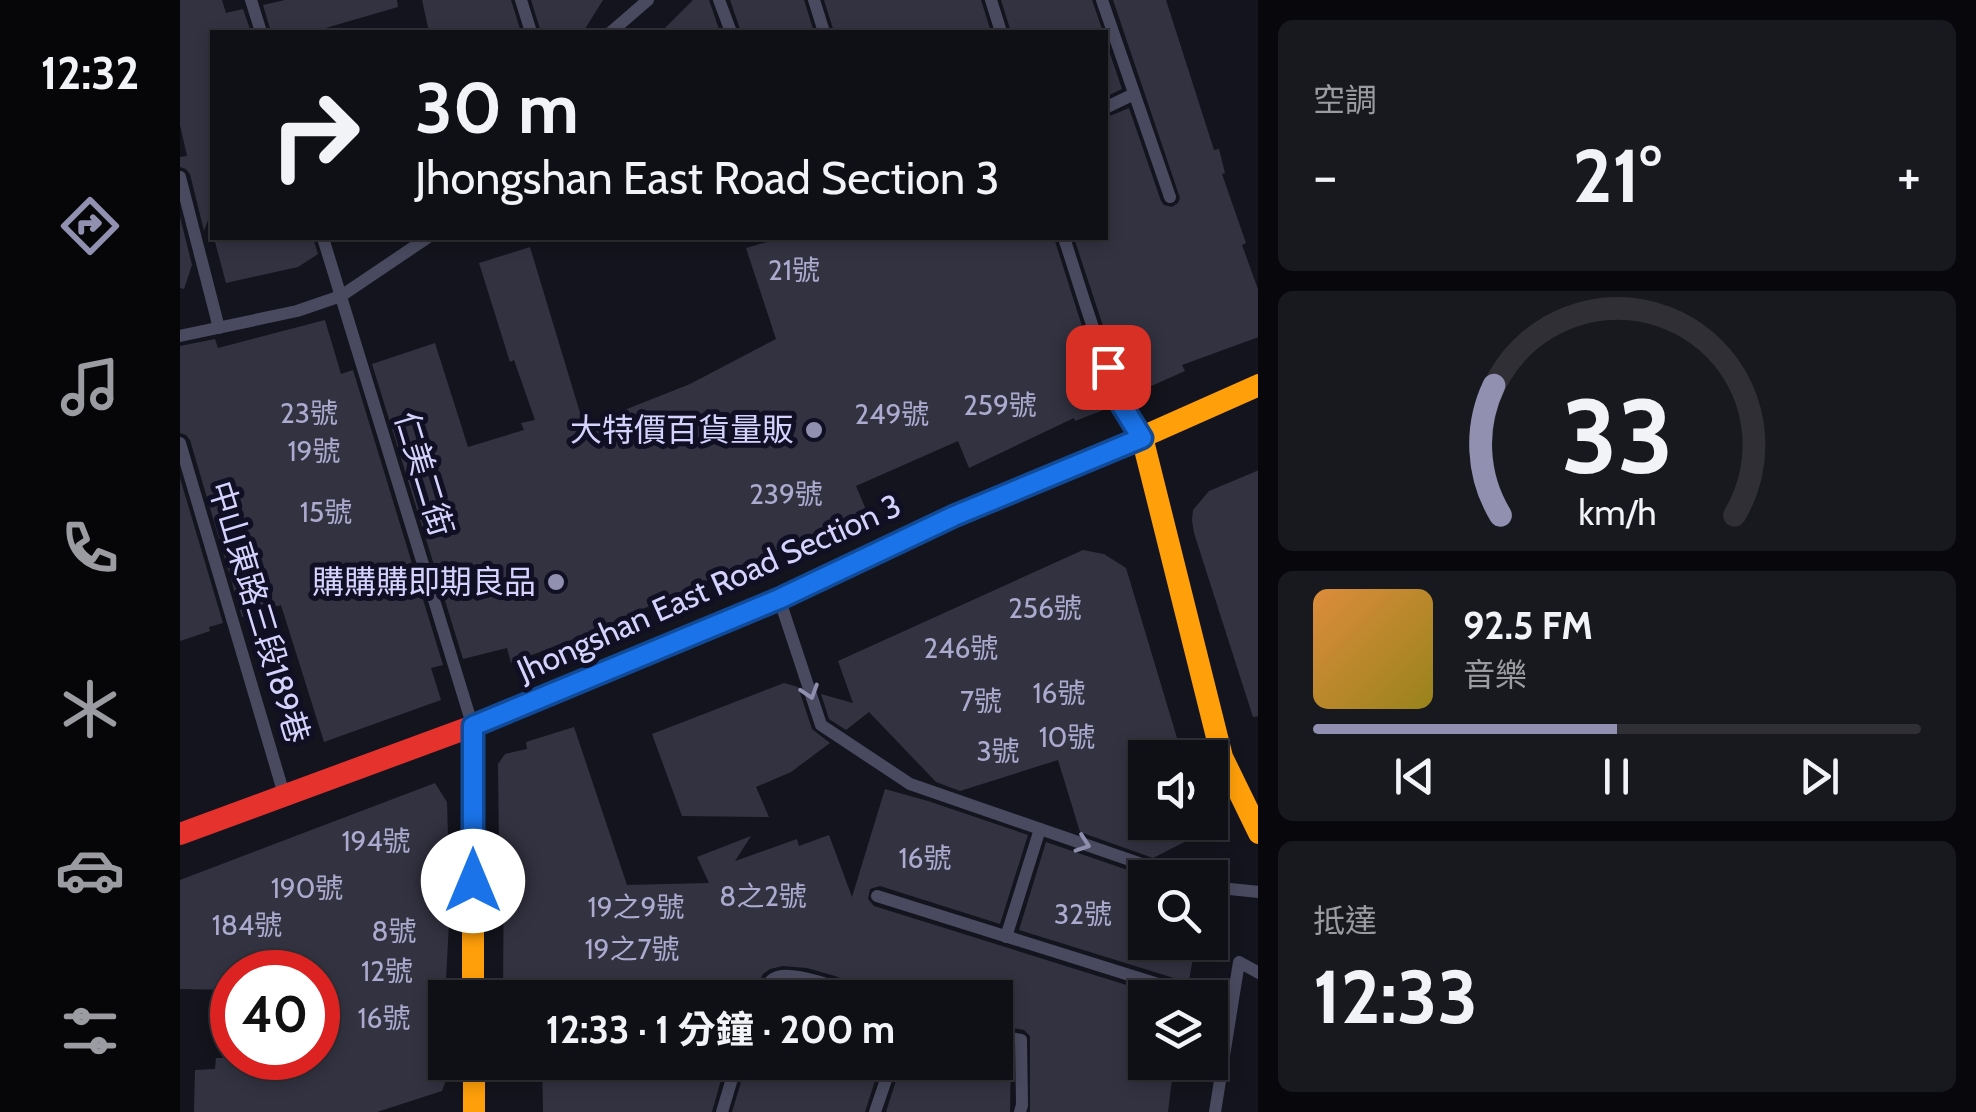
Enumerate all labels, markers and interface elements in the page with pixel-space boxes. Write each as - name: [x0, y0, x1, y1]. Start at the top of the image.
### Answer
- text: 12:32: [41, 46, 139, 100]
- text: 30 m: [415, 65, 579, 151]
- icon: right: [250, 70, 380, 200]
- text: 空調: [1313, 80, 1377, 119]
- text: 21°: [1572, 130, 1662, 221]
- text: −: [1313, 142, 1337, 209]
- text: +: [1897, 142, 1921, 209]
- text: Jhongshan East Road Section 3: [415, 151, 1000, 205]
- icon: directions: [55, 191, 125, 261]
- house number: 21號: [768, 253, 820, 287]
- pin: [1066, 325, 1151, 410]
- icon: arrive: [1081, 340, 1136, 395]
- icon: music: [55, 352, 125, 422]
- text: 33: [1561, 373, 1673, 499]
- house number: 259號: [963, 388, 1037, 422]
- house number: 23號: [280, 396, 338, 430]
- house number: 249號: [855, 397, 929, 431]
- street label: 仁美二街: [387, 407, 462, 541]
- place label: 大特價百貨量販: [570, 410, 794, 449]
- marker: 大特價百貨量販: [803, 419, 825, 441]
- house number: 19號: [287, 434, 341, 468]
- street label: 中山東路三段189巷: [201, 476, 318, 748]
- house number: 239號: [749, 477, 823, 511]
- street label: Jhongshan East Road Section 3: [510, 485, 907, 690]
- text: km/h: [1578, 491, 1656, 534]
- house number: 15號: [300, 495, 352, 529]
- icon: phone: [55, 513, 125, 583]
- place label: 購購購即期良品: [312, 562, 536, 601]
- marker: 購購購即期良品: [545, 571, 567, 593]
- house number: 256號: [1008, 591, 1082, 625]
- text: 92.5 FM: [1463, 602, 1593, 649]
- house number: 246號: [924, 631, 998, 665]
- text: 音樂: [1463, 655, 1527, 694]
- icon: climate: [55, 674, 125, 744]
- house number: 16號: [1032, 676, 1086, 710]
- one-way arrow: [798, 682, 818, 699]
- house number: 7號: [960, 684, 1002, 718]
- house number: 10號: [1039, 720, 1095, 754]
- house number: 3號: [976, 734, 1020, 768]
- map controls: [1128, 740, 1228, 1080]
- button: sound: [1128, 740, 1228, 840]
- icon: previous: [1387, 749, 1442, 804]
- icon: pause: [1589, 749, 1644, 804]
- icon: next: [1792, 749, 1847, 804]
- house number: 194號: [341, 824, 411, 858]
- position arrow: [421, 829, 525, 933]
- one-way arrow: [1073, 832, 1090, 852]
- icon: car: [55, 835, 125, 905]
- house number: 16號: [898, 841, 952, 875]
- button: search: [1128, 860, 1228, 960]
- house number: 190號: [271, 871, 343, 905]
- house number: 8之2號: [719, 879, 807, 913]
- house number: 19之9號: [588, 890, 684, 924]
- house number: 32號: [1054, 897, 1112, 931]
- text: 抵達: [1313, 901, 1377, 940]
- house number: 184號: [212, 908, 282, 942]
- house number: 8號: [372, 914, 416, 948]
- house number: 19之7號: [584, 932, 680, 966]
- speed limit sign: 40: [210, 950, 340, 1080]
- text: 12:33: [1313, 951, 1478, 1042]
- house number: 12號: [361, 954, 413, 988]
- button: layers: [1128, 980, 1228, 1080]
- icon: filters: [55, 996, 125, 1066]
- house number: 16號: [357, 1001, 411, 1035]
- text: 12:33 · 1 分鐘 · 200 m: [546, 1006, 895, 1053]

